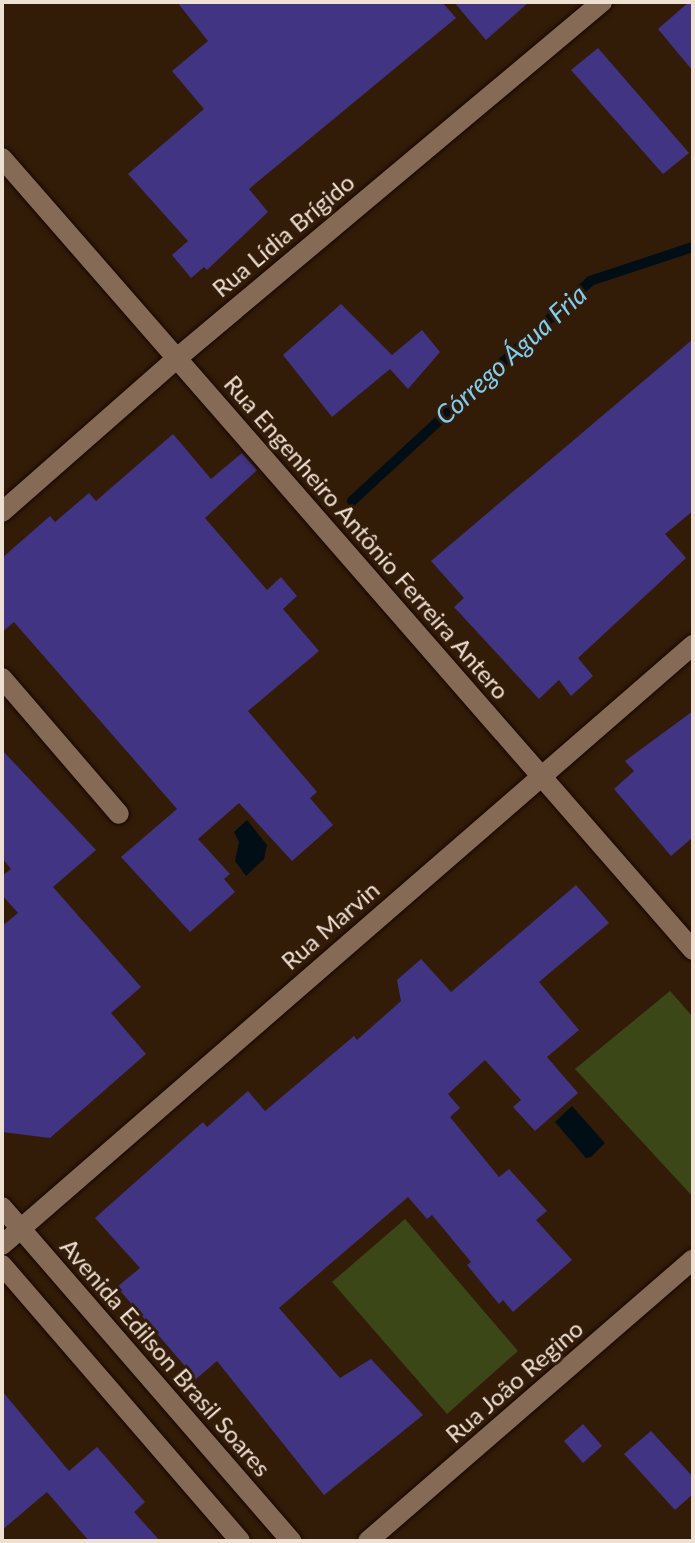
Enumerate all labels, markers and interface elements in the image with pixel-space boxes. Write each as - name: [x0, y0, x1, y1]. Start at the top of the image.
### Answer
- street label: Rua Lídia Brígido: [206, 167, 360, 303]
- water label: Córrego Água Fria: [429, 279, 593, 431]
- street label: Rua Engenheiro Antônio Ferreira Antero: [218, 369, 516, 705]
- street label: Rua Marvin: [275, 875, 385, 975]
- street label: Avenida Edilson Brasil Soares: [55, 1232, 277, 1482]
- street label: Rua João Regino: [439, 1313, 589, 1449]

